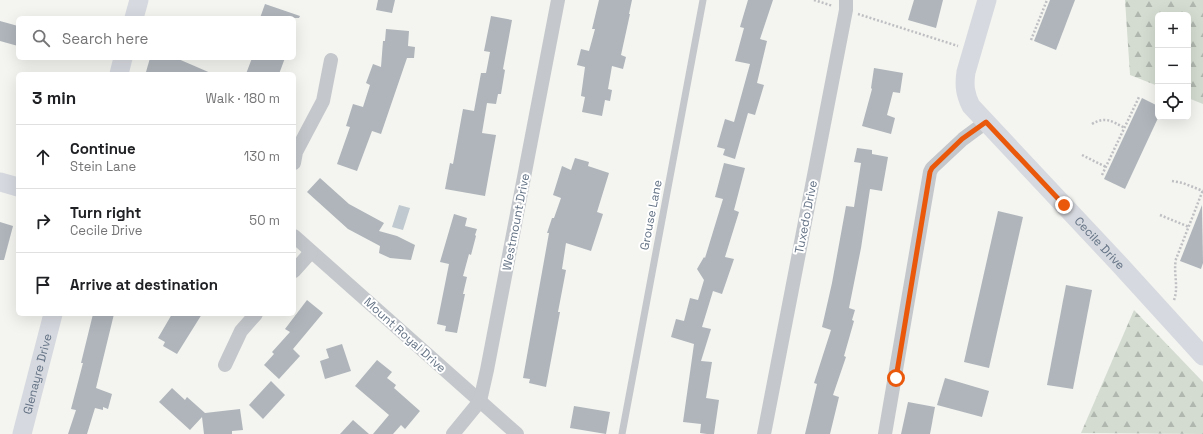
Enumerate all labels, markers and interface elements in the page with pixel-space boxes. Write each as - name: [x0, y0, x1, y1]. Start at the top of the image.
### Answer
- map controls: [1155, 12, 1191, 120]
- button: +: [1155, 12, 1191, 48]
- search box: [16, 16, 296, 60]
- icon: search: [30, 27, 52, 49]
- text: Search here: [62, 29, 148, 48]
- button: −: [1155, 48, 1191, 84]
- button: locate: [1155, 84, 1191, 120]
- text: 3 min: [32, 87, 76, 109]
- text: Walk · 180 m: [206, 90, 280, 107]
- text: Continue: [70, 139, 136, 158]
- icon: ahead: [32, 146, 54, 168]
- text: 130 m: [244, 148, 280, 165]
- text: Stein Lane: [70, 158, 136, 175]
- street label: Westmount Drive: [499, 172, 533, 272]
- street label: Grouse Lane: [636, 178, 666, 252]
- street label: Tuxedo Drive: [791, 179, 821, 255]
- route end: [1055, 196, 1073, 214]
- text: Turn right: [70, 203, 141, 222]
- icon: right: [32, 210, 54, 232]
- text: 50 m: [249, 212, 280, 229]
- street label: Cecile Drive: [1071, 213, 1128, 273]
- text: Cecile Drive: [70, 222, 142, 239]
- icon: arrive: [32, 274, 54, 296]
- text: Arrive at destination: [70, 275, 218, 294]
- street label: Mount Royal Drive: [361, 294, 449, 376]
- street label: Glenayre Drive: [19, 332, 56, 416]
- route start: [887, 369, 905, 387]

